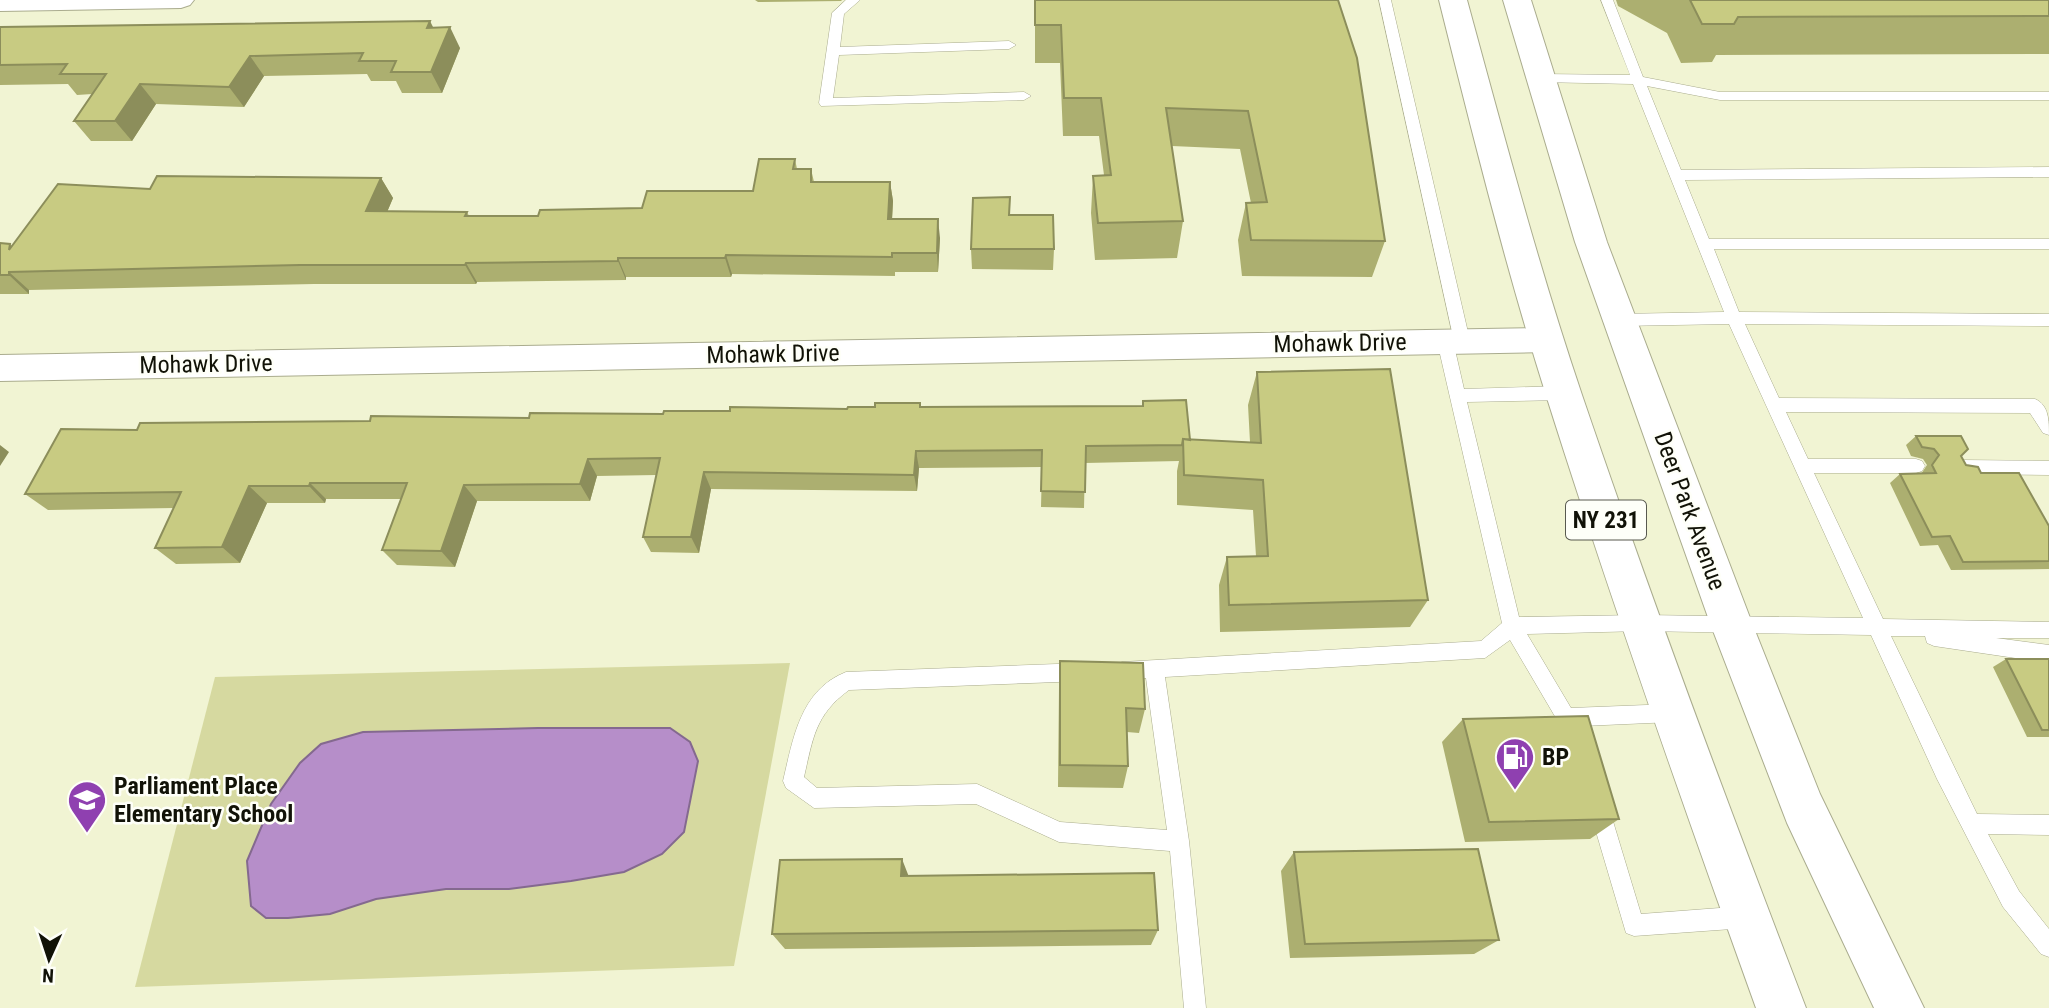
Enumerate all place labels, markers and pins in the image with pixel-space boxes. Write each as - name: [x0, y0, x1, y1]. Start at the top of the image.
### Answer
- fuel station icon: BP: [1494, 736, 1536, 791]
- place label: BP: [1542, 743, 1569, 771]
- place label: Parliament Place Elementary School: [114, 772, 293, 828]
- school or university icon: Parliament Place Elementary School: [66, 779, 108, 834]

